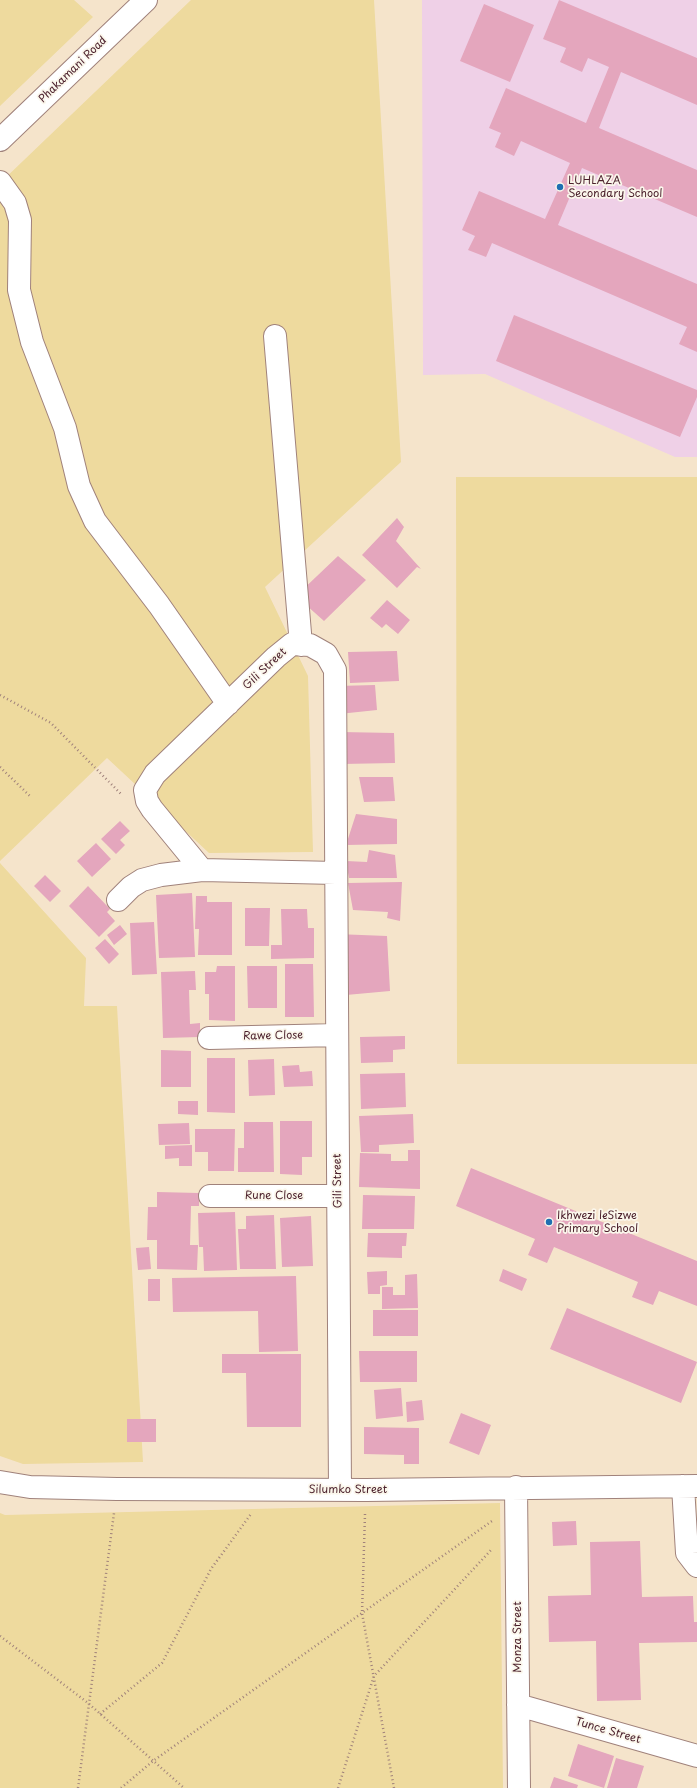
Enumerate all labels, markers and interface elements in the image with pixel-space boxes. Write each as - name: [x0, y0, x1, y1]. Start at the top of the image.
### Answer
- street label: Phakamani Road: [36, 34, 110, 106]
- place label: LUHLAZA Secondary School: [568, 174, 663, 200]
- marker: LUHLAZA Secondary School: [555, 182, 565, 192]
- street label: Gili Street: [240, 646, 290, 692]
- street label: Rawe Close: [243, 1029, 303, 1043]
- street label: Gili Street: [331, 1154, 345, 1208]
- street label: Rune Close: [245, 1189, 303, 1203]
- place label: Ikhwezi leSizwe Primary School: [557, 1209, 638, 1235]
- marker: Ikhwezi leSizwe Primary School: [544, 1217, 554, 1227]
- street label: Silumko Street: [309, 1483, 387, 1497]
- street label: Monza Street: [511, 1601, 525, 1673]
- street label: Tunce Street: [574, 1715, 642, 1747]

